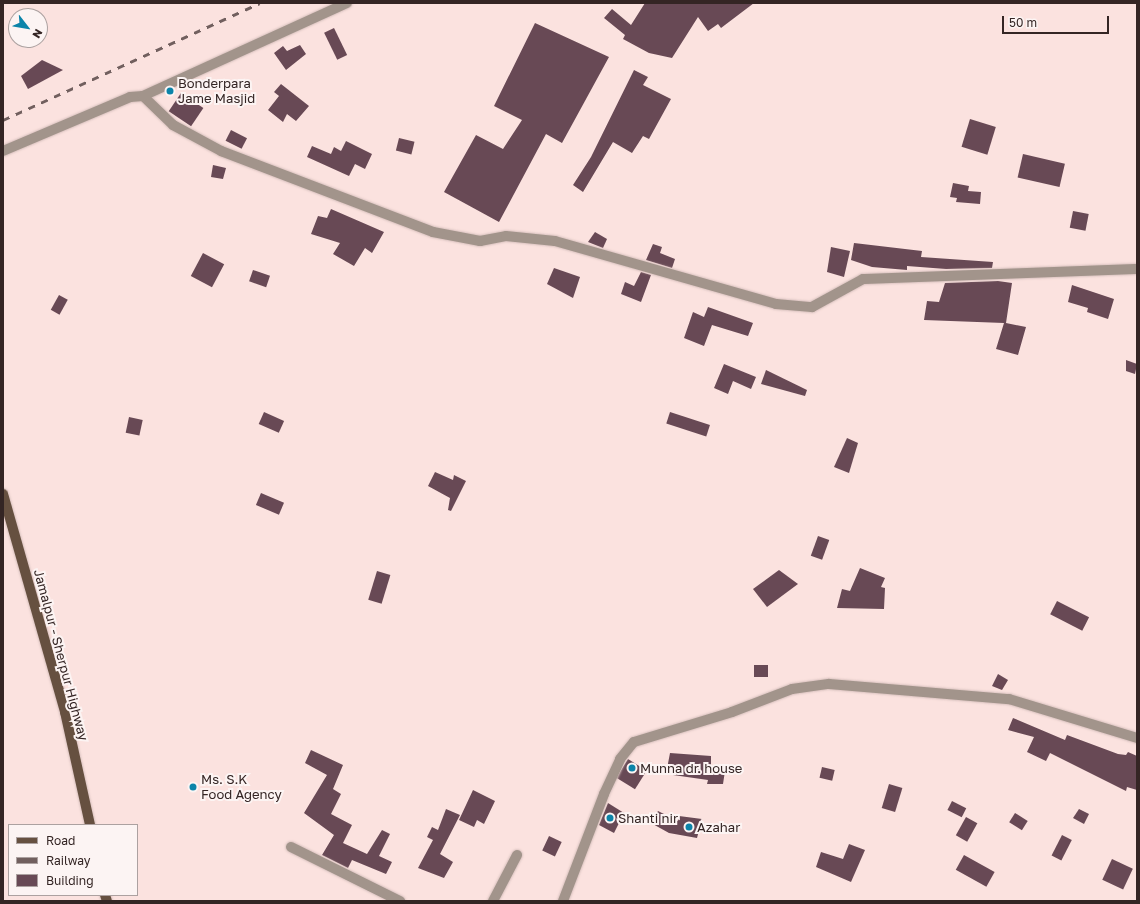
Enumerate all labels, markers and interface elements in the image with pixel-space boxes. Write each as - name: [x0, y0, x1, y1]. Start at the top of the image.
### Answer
- north arrow: [8, 8, 48, 48]
- scale bar: [1004, 8, 1111, 34]
- text: 50 m: [1009, 15, 1037, 30]
- text: N: [30, 27, 46, 41]
- place label: Bonderpara Jame Masjid: [178, 76, 255, 107]
- marker: Bonderpara Jame Masjid: [165, 86, 175, 96]
- street label: Jamalpur - Sherpur Highway: [31, 568, 91, 742]
- place label: Munna dr. house: [640, 760, 742, 776]
- marker: Munna dr. house: [627, 763, 637, 773]
- place label: Ms. S.K Food Agency: [201, 772, 282, 803]
- marker: Ms. S.K Food Agency: [188, 782, 198, 792]
- place label: Shanti nir: [618, 810, 678, 826]
- marker: Shanti nir: [605, 813, 615, 823]
- place label: Azahar: [697, 819, 740, 835]
- marker: Azahar: [684, 822, 694, 832]
- legend: [8, 824, 138, 896]
- text: Road: [46, 833, 75, 848]
- text: Railway: [46, 853, 91, 868]
- text: Building: [46, 873, 94, 888]

